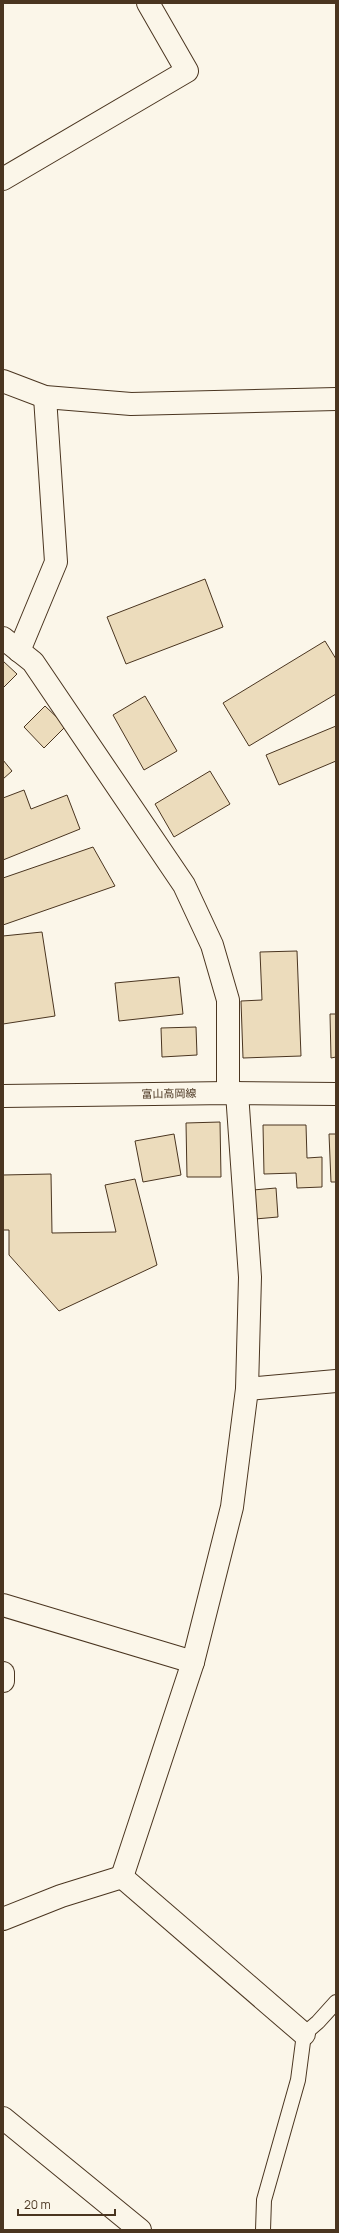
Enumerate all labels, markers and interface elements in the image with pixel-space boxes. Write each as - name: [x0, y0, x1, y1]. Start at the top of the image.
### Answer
- street label: 富山高岡線: [141, 1085, 197, 1101]
- scale bar: [18, 2191, 115, 2217]
- text: 20 m: [24, 2196, 51, 2213]

